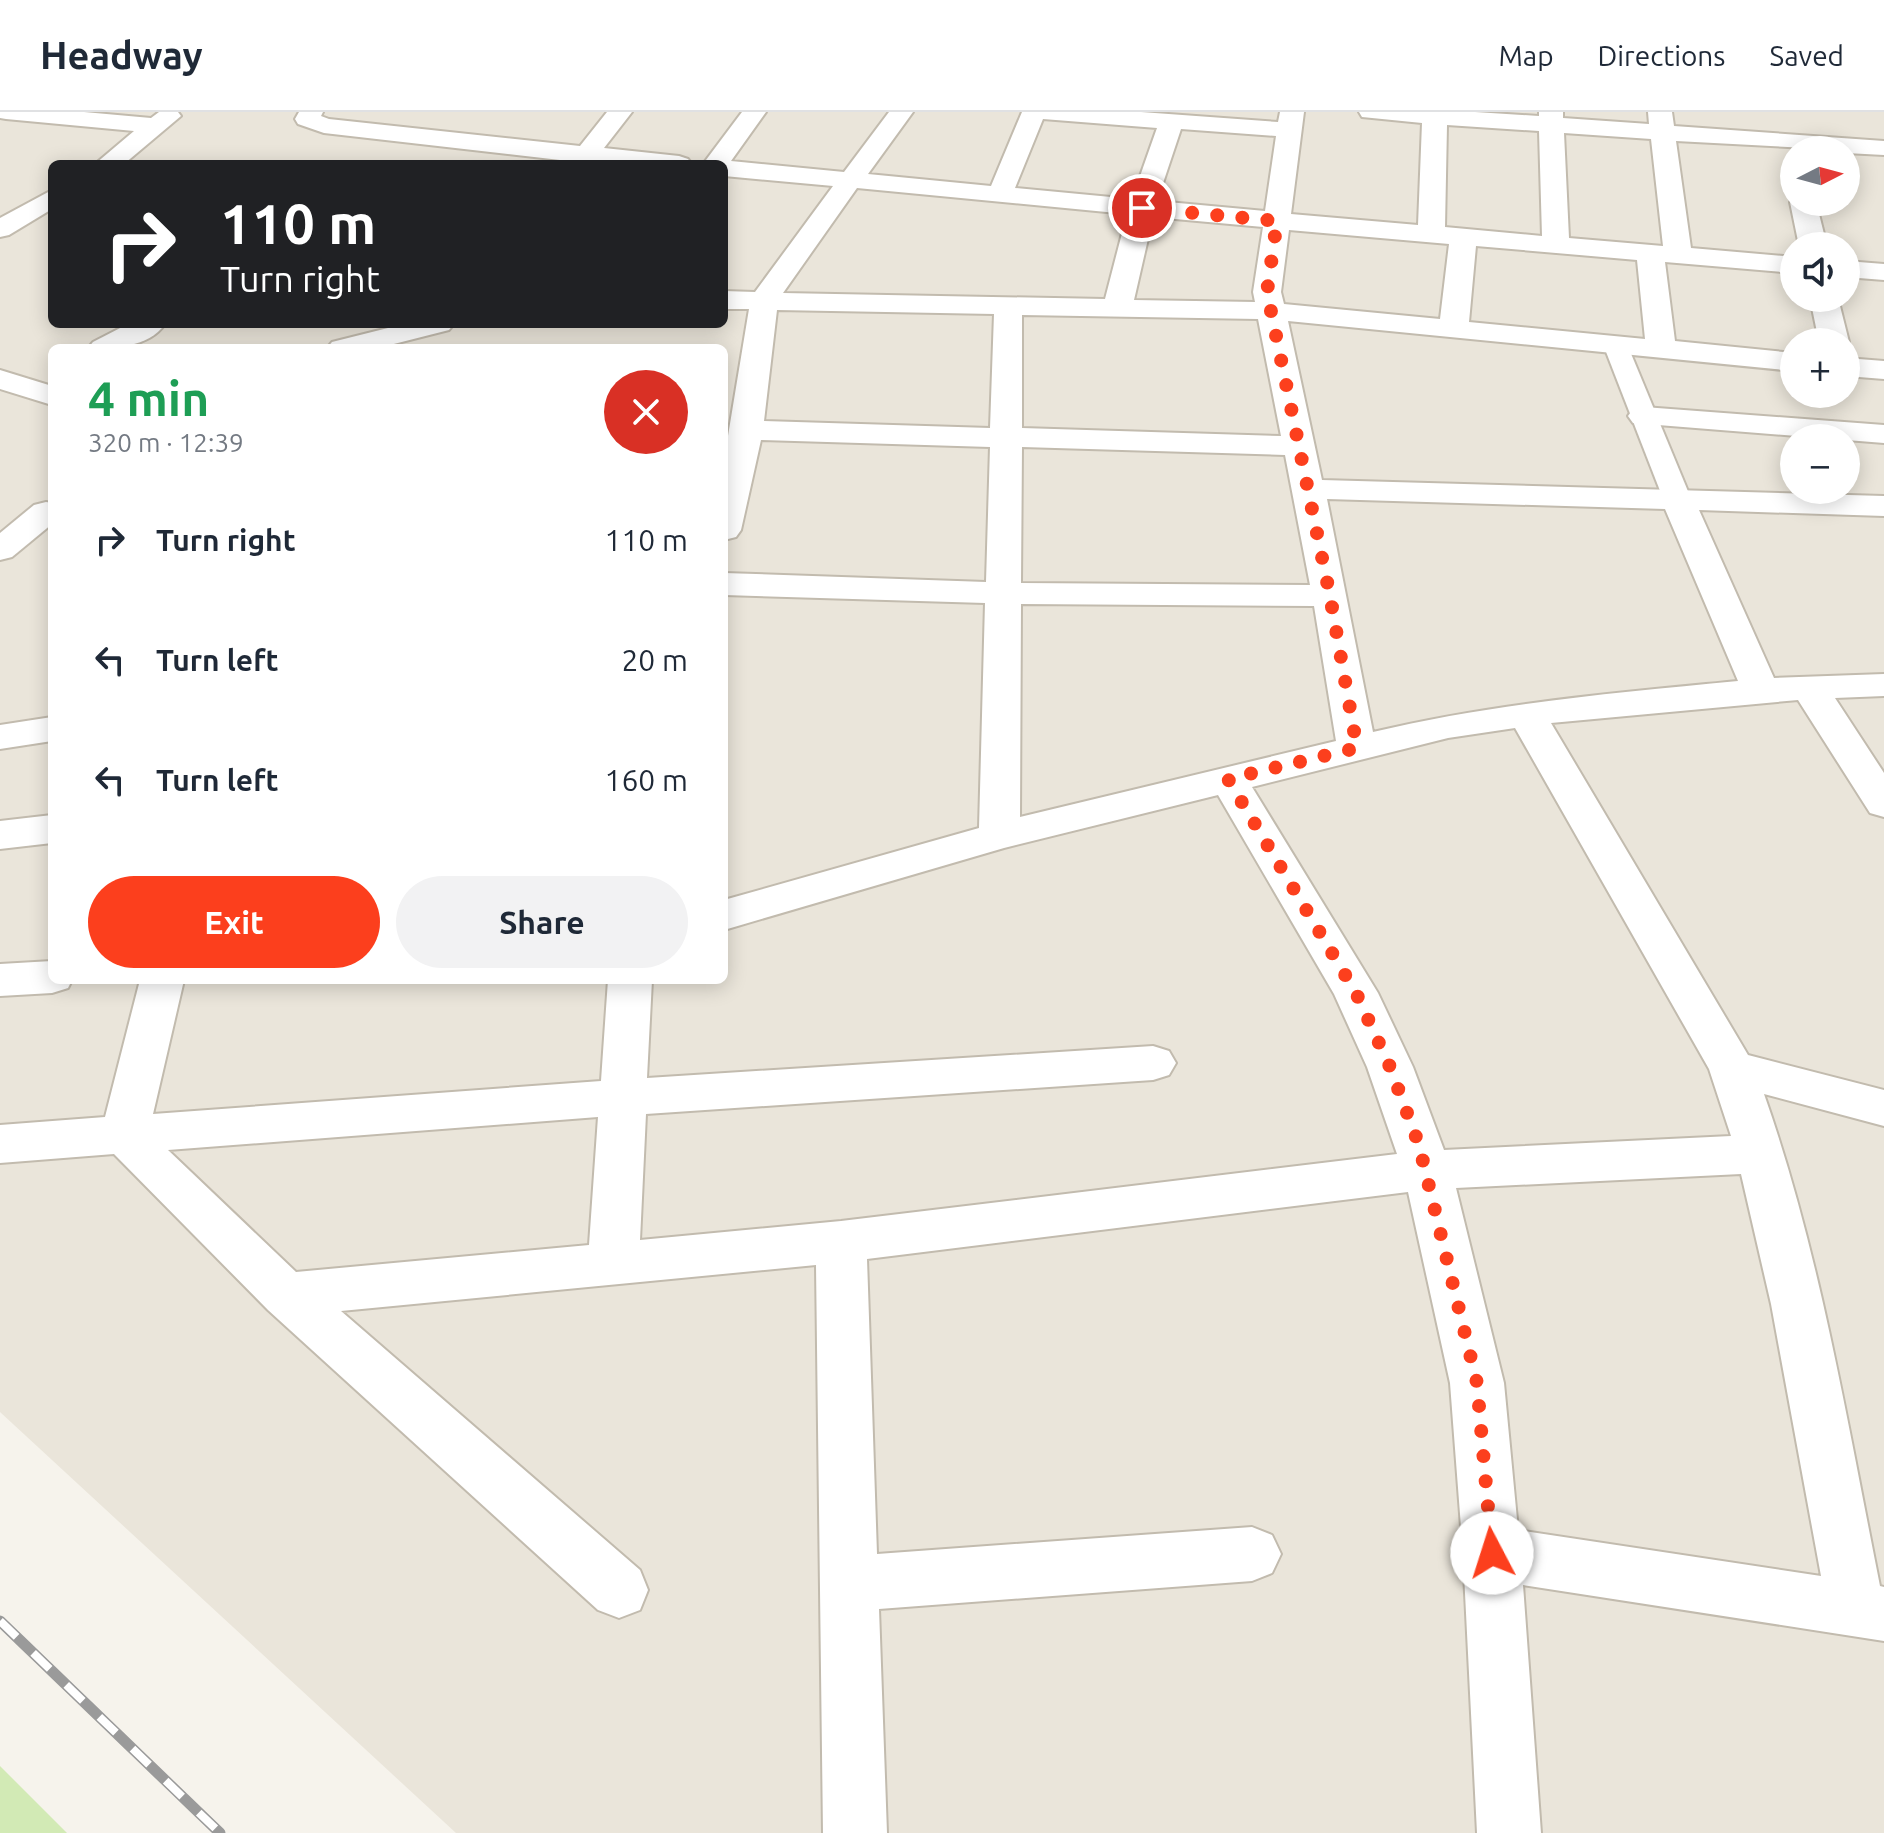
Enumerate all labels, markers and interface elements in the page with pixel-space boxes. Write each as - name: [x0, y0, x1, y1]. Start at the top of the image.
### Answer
- text: Headway: [40, 34, 203, 76]
- text: Map: [1498, 40, 1554, 71]
- text: Directions: [1598, 40, 1725, 71]
- text: Saved: [1769, 40, 1844, 71]
- north arrow: [1780, 136, 1860, 216]
- map controls: [1780, 136, 1860, 504]
- pin: [1108, 174, 1176, 242]
- icon: arrive: [1120, 186, 1164, 230]
- icon: right: [88, 192, 192, 296]
- text: 110 m: [220, 192, 376, 255]
- button: sound: [1780, 232, 1860, 312]
- text: Turn right: [220, 258, 380, 299]
- button: +: [1780, 328, 1860, 408]
- button: close: [604, 370, 688, 454]
- text: 4 min: [88, 371, 209, 425]
- button: −: [1780, 424, 1860, 504]
- text: 320 m · 12:39: [88, 428, 244, 457]
- icon: right: [88, 518, 132, 562]
- text: Turn right: [156, 523, 296, 557]
- text: 110 m: [604, 523, 688, 557]
- icon: left: [88, 638, 132, 682]
- text: Turn left: [156, 643, 278, 677]
- text: 20 m: [621, 643, 688, 677]
- icon: left: [88, 758, 132, 802]
- text: Turn left: [156, 763, 278, 797]
- text: 160 m: [604, 763, 688, 797]
- button: Exit: [88, 876, 380, 968]
- button: Share: [396, 876, 688, 968]
- position arrow: [1450, 1511, 1534, 1595]

